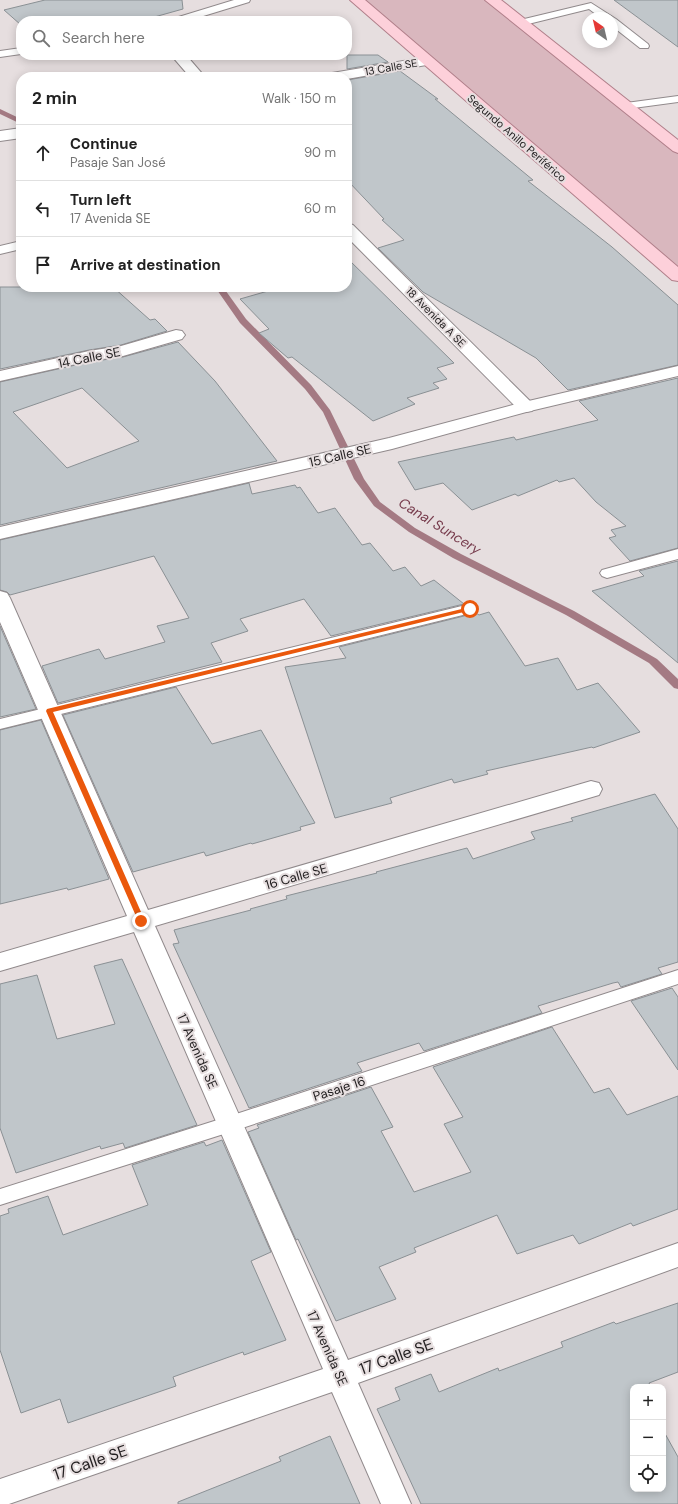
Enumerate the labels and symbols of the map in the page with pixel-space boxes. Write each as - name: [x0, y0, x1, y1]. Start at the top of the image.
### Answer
- north arrow: [582, 12, 618, 48]
- street label: 13 Calle SE: [363, 55, 419, 79]
- street label: Segundo Anillo Periférico: [465, 91, 569, 185]
- street label: 18 Avenida A SE: [403, 284, 469, 350]
- street label: 14 Calle SE: [56, 343, 122, 372]
- street label: 15 Calle SE: [307, 440, 373, 471]
- water label: Canal Suncery: [395, 493, 486, 559]
- route start: [461, 600, 479, 618]
- street label: 16 Calle SE: [263, 860, 329, 893]
- route end: [132, 912, 150, 930]
- street label: 17 Avenida SE: [173, 1011, 222, 1091]
- street label: Pasaje 16: [311, 1072, 368, 1105]
- street label: 17 Avenida SE: [303, 1308, 352, 1388]
- street label: 17 Calle SE: [357, 1333, 436, 1379]
- street label: 17 Calle SE: [50, 1440, 130, 1485]

